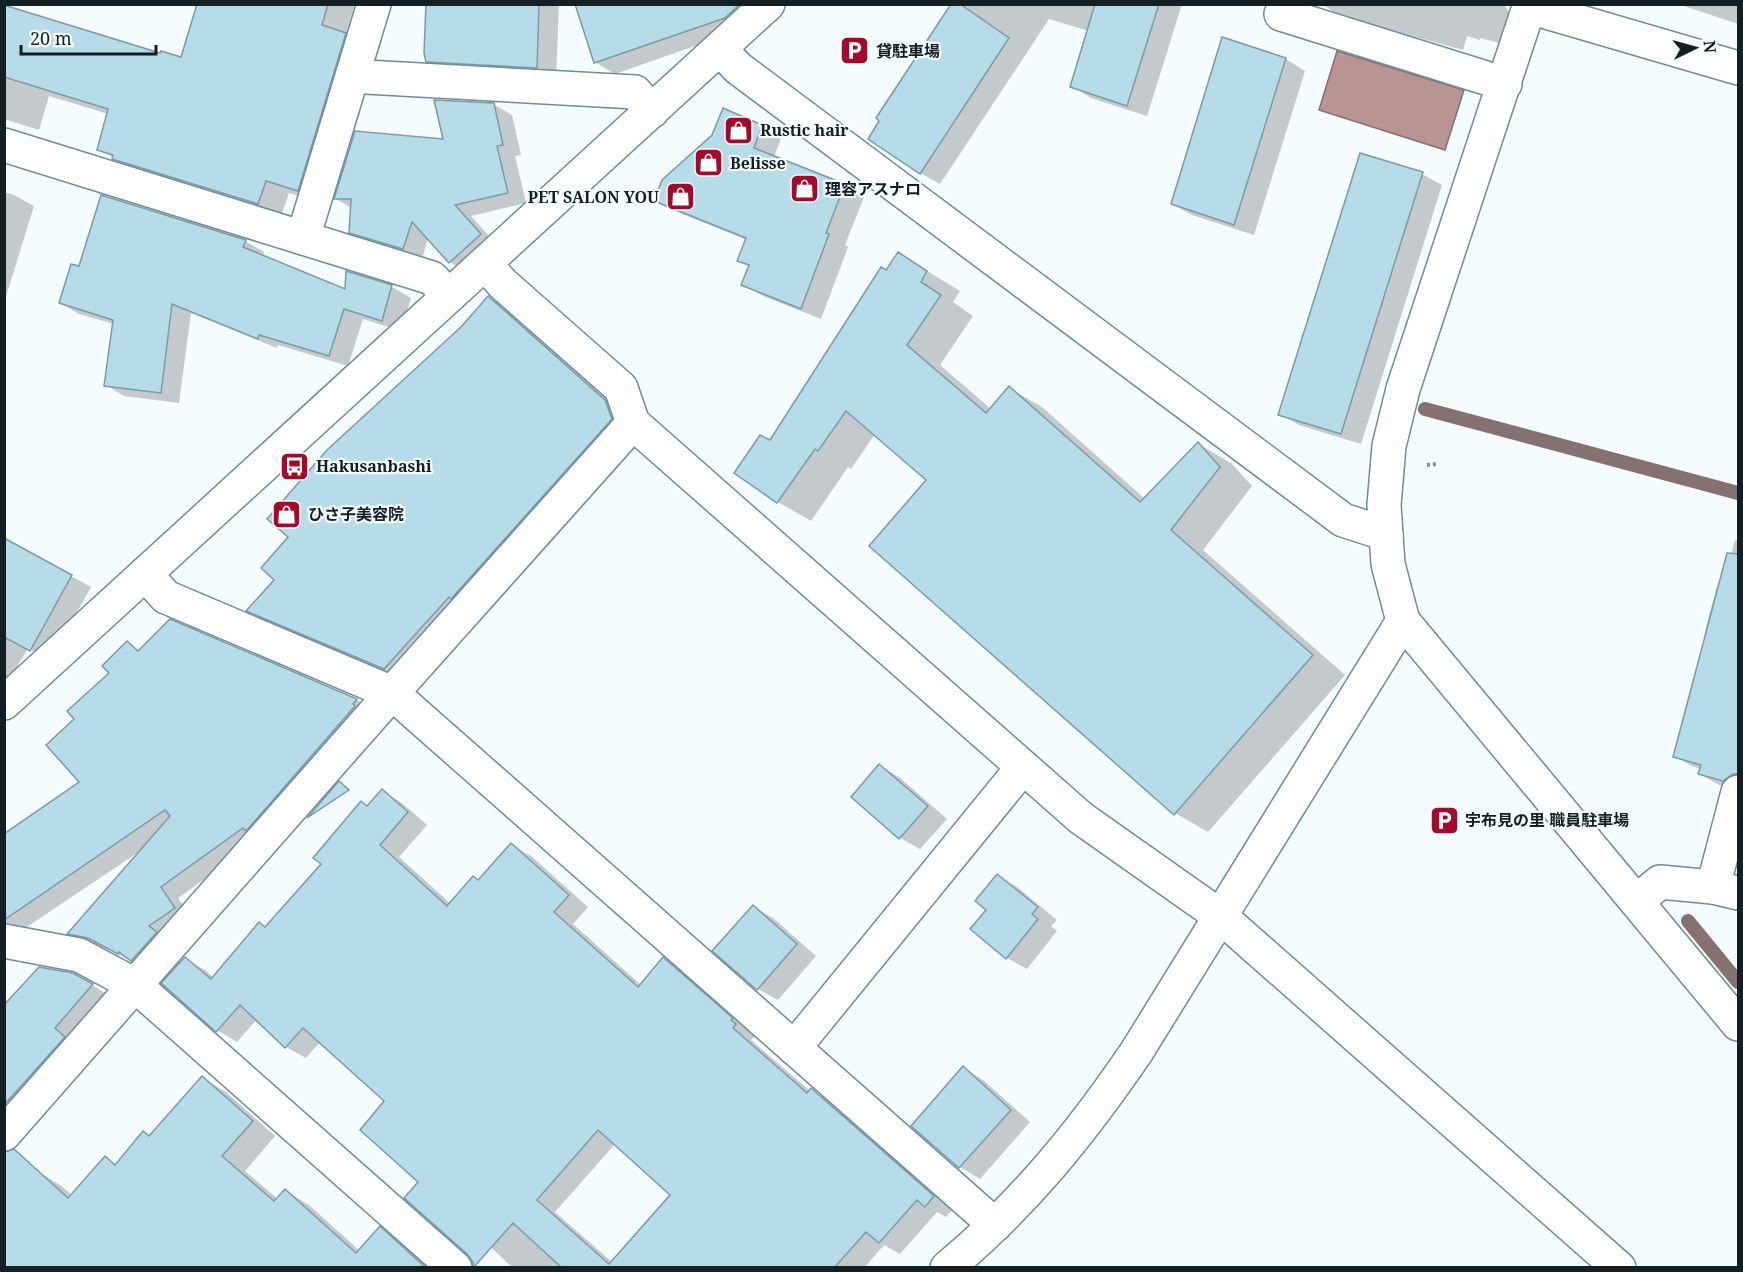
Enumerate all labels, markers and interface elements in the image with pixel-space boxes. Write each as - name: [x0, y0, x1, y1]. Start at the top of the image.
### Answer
- scale bar: [21, 18, 156, 56]
- north arrow: [1665, 18, 1725, 78]
- text: 20 m: [30, 26, 72, 50]
- parking icon: 貸駐車場: [839, 35, 871, 67]
- text: N: [1698, 39, 1721, 54]
- place label: 貸駐車場: [876, 40, 940, 62]
- shop icon: Rustic hair: [723, 114, 755, 146]
- place label: Rustic hair: [760, 119, 849, 141]
- shop icon: Belisse: [693, 147, 725, 179]
- place label: Belisse: [730, 152, 786, 174]
- shop icon: 理容アスナロ: [788, 173, 820, 205]
- place label: 理容アスナロ: [825, 178, 921, 200]
- shop icon: PET SALON YOU: [664, 181, 696, 213]
- place label: PET SALON YOU: [528, 186, 659, 208]
- bus stop icon: Hakusanbashi: [279, 450, 311, 482]
- place label: Hakusanbashi: [316, 455, 432, 477]
- shop icon: ひさ子美容院: [271, 498, 303, 530]
- place label: ひさ子美容院: [308, 503, 404, 525]
- parking icon: 宇布見の里 職員駐車場: [1428, 804, 1460, 836]
- place label: 宇布見の里 職員駐車場: [1465, 809, 1629, 831]

